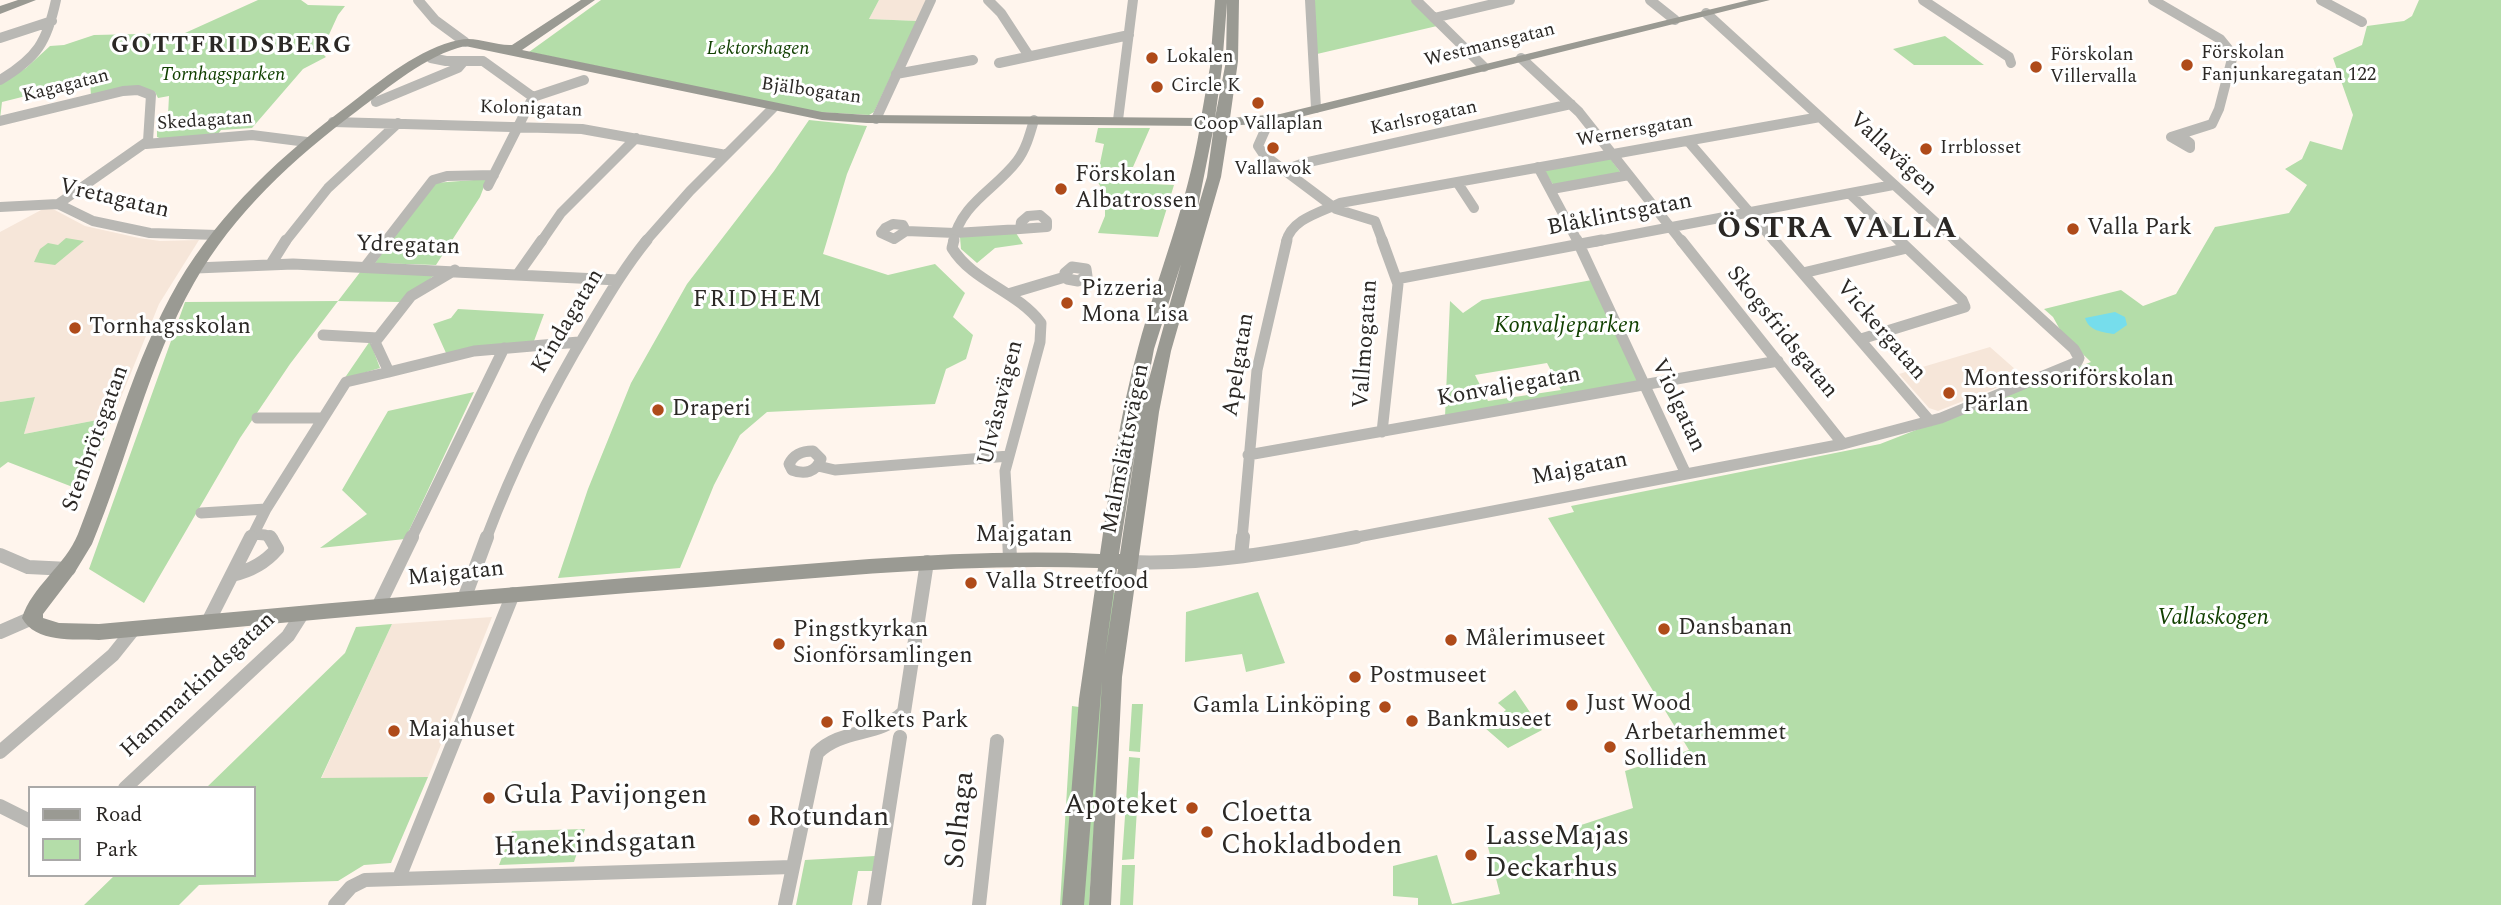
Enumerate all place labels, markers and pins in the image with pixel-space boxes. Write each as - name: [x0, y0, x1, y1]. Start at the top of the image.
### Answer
- place label: Förskolan Fanjunkaregatan 122: [2201, 43, 2376, 87]
- place label: Förskolan Villervalla: [2050, 45, 2137, 89]
- place label: Lokalen: [1166, 47, 1234, 69]
- marker: Lokalen: [1144, 50, 1160, 66]
- marker: Förskolan Fanjunkaregatan 122: [2179, 57, 2195, 73]
- marker: Förskolan Villervalla: [2028, 59, 2044, 75]
- place label: Circle K: [1171, 76, 1241, 98]
- marker: Circle K: [1149, 79, 1165, 95]
- marker: Coop Vallaplan: [1250, 95, 1266, 111]
- place label: Coop Vallaplan: [1193, 114, 1323, 136]
- place label: Irrblosset: [1940, 138, 2021, 160]
- marker: Vallawok: [1265, 140, 1281, 156]
- marker: Irrblosset: [1918, 141, 1934, 157]
- place label: Vallawok: [1234, 159, 1312, 181]
- place label: Förskolan Albatrossen: [1075, 162, 1197, 216]
- marker: Förskolan Albatrossen: [1053, 181, 1069, 197]
- place label: Valla Park: [2087, 215, 2192, 243]
- marker: Valla Park: [2065, 221, 2081, 237]
- place label: Pizzeria Mona Lisa: [1081, 276, 1189, 330]
- marker: Pizzeria Mona Lisa: [1059, 295, 1075, 311]
- place label: Tornhagsskolan: [89, 314, 251, 342]
- marker: Tornhagsskolan: [67, 320, 83, 336]
- place label: Montessoriförskolan Pärlan: [1963, 366, 2174, 420]
- marker: Montessoriförskolan Pärlan: [1941, 385, 1957, 401]
- place label: Draperi: [672, 396, 751, 424]
- marker: Draperi: [650, 402, 666, 418]
- place label: Valla Streetfood: [985, 569, 1149, 597]
- marker: Valla Streetfood: [963, 575, 979, 591]
- place label: Dansbanan: [1678, 615, 1792, 643]
- place label: Pingstkyrkan Sionförsamlingen: [793, 617, 973, 671]
- marker: Dansbanan: [1656, 621, 1672, 637]
- place label: Målerimuseet: [1465, 626, 1605, 654]
- marker: Målerimuseet: [1443, 632, 1459, 648]
- marker: Pingstkyrkan Sionförsamlingen: [771, 636, 787, 652]
- place label: Postmuseet: [1369, 663, 1487, 691]
- marker: Postmuseet: [1347, 669, 1363, 685]
- place label: Just Wood: [1586, 691, 1691, 719]
- place label: Gamla Linköping: [1193, 693, 1371, 721]
- marker: Just Wood: [1564, 697, 1580, 713]
- marker: Gamla Linköping: [1377, 699, 1393, 715]
- place label: Bankmuseet: [1426, 707, 1552, 735]
- place label: Folkets Park: [841, 708, 968, 736]
- marker: Bankmuseet: [1404, 713, 1420, 729]
- marker: Folkets Park: [819, 714, 835, 730]
- place label: Majahuset: [408, 717, 515, 745]
- place label: Arbetarhemmet Solliden: [1624, 720, 1786, 774]
- marker: Majahuset: [386, 723, 402, 739]
- marker: Arbetarhemmet Solliden: [1602, 739, 1618, 755]
- place label: Gula Pavijongen: [503, 781, 707, 815]
- marker: Gula Pavijongen: [481, 790, 497, 806]
- place label: Apoteket: [1064, 791, 1178, 825]
- place label: Cloetta Chokladboden: [1221, 799, 1402, 865]
- marker: Apoteket: [1184, 800, 1200, 816]
- place label: Rotundan: [768, 803, 889, 837]
- marker: Rotundan: [746, 812, 762, 828]
- place label: LasseMajas Deckarhus: [1485, 822, 1629, 888]
- marker: Cloetta Chokladboden: [1199, 824, 1215, 840]
- marker: LasseMajas Deckarhus: [1463, 847, 1479, 863]

